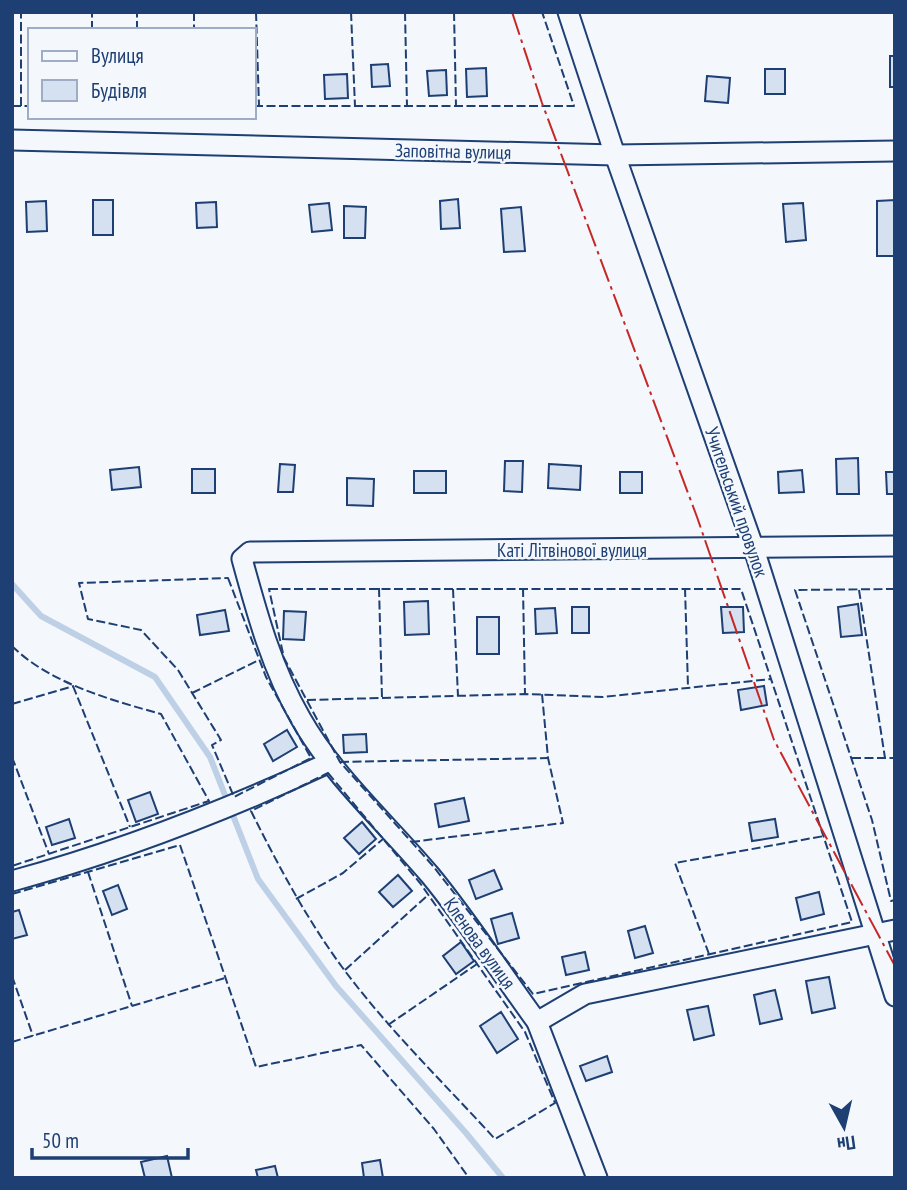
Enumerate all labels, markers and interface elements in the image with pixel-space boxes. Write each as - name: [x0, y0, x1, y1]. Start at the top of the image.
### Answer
- legend: [28, 28, 256, 119]
- text: Вулиця: [91, 42, 144, 69]
- text: Будівля: [91, 77, 147, 104]
- street label: Заповітна вулиця: [395, 138, 511, 164]
- street label: Учительський провулок: [700, 424, 774, 581]
- street label: Каті Літвінової вулиця: [497, 538, 647, 562]
- street label: Кленова вулиця: [439, 893, 521, 993]
- north arrow: [809, 1092, 879, 1162]
- scale bar: [32, 1116, 187, 1160]
- text: 50 m: [42, 1127, 79, 1154]
- text: Пн: [836, 1131, 857, 1157]

